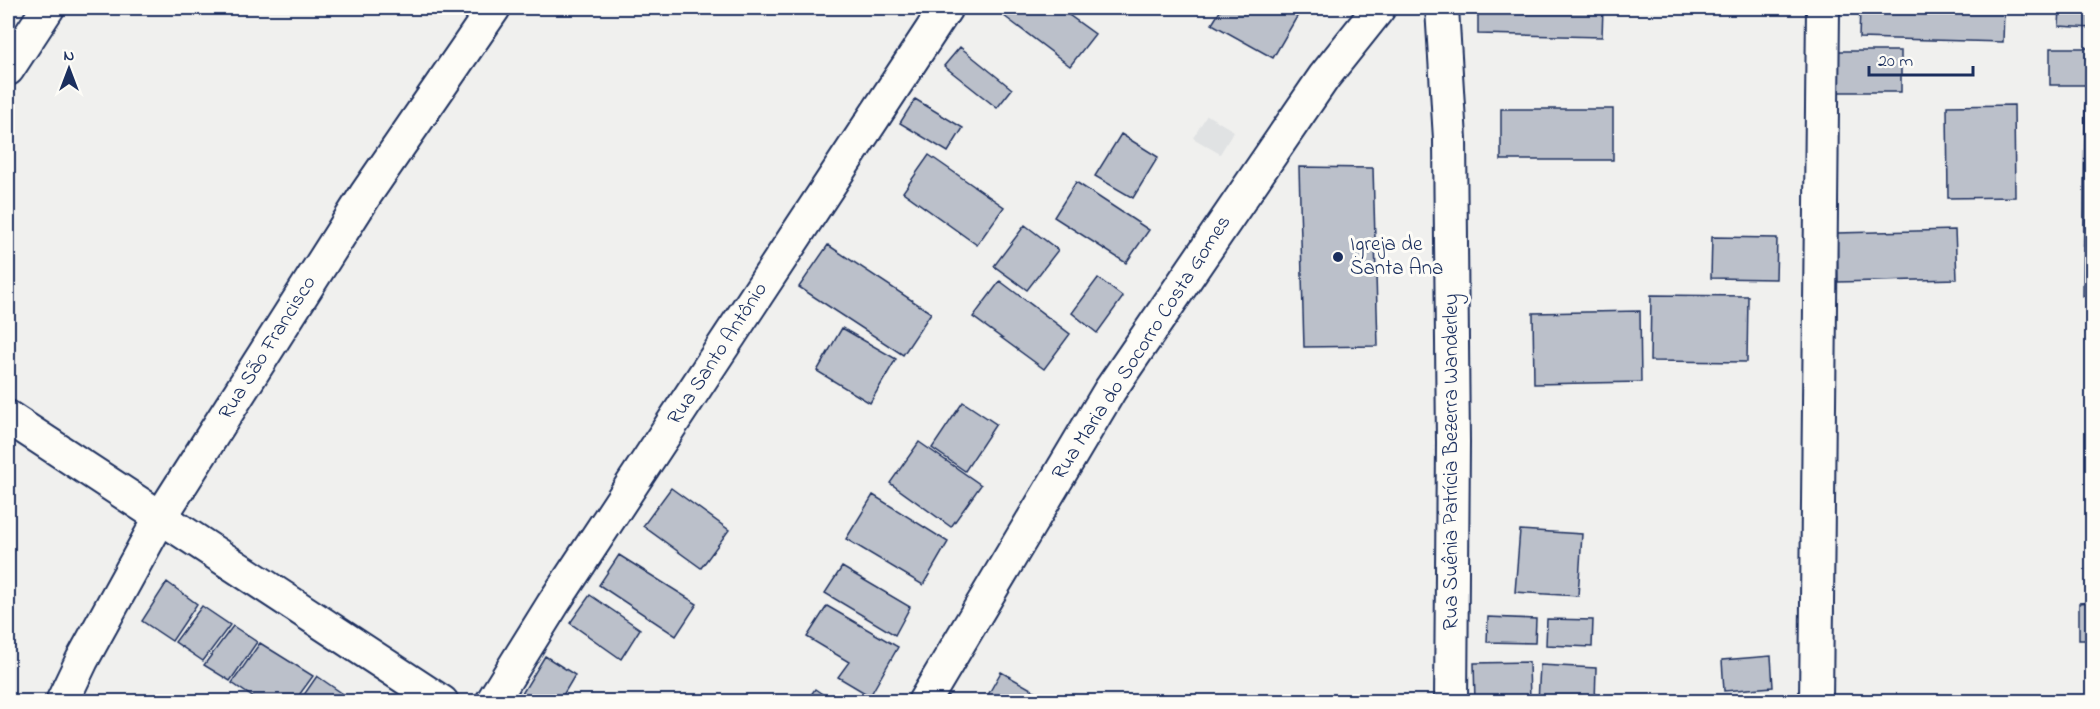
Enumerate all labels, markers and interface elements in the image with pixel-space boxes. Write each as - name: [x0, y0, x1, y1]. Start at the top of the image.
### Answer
- north arrow: [39, 39, 99, 99]
- scale bar: [1869, 39, 1972, 77]
- text: N: [64, 44, 75, 68]
- text: 20 m: [1878, 49, 1913, 75]
- street label: Rua Maria do Socorro Costa Gomes: [1045, 210, 1239, 486]
- place label: Igreja de Santa Ana: [1350, 230, 1443, 284]
- marker: Igreja de Santa Ana: [1331, 250, 1345, 264]
- street label: Rua São Francisco: [212, 270, 324, 426]
- street label: Rua Santo Antônio: [661, 277, 776, 431]
- street label: Rua Suênia Patrícia Bezerra Wanderley: [1437, 294, 1469, 630]

